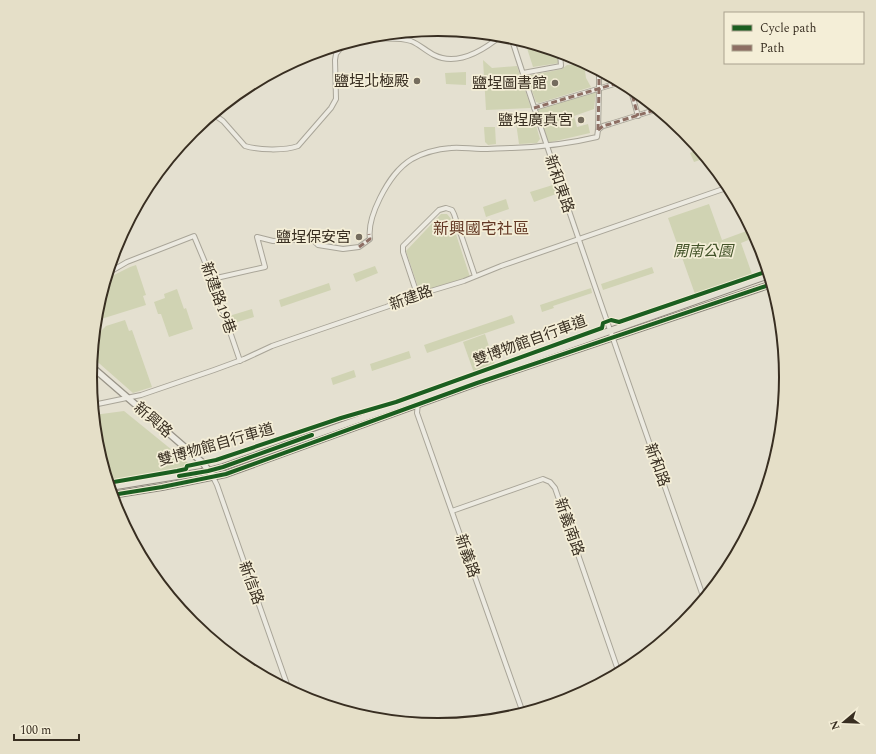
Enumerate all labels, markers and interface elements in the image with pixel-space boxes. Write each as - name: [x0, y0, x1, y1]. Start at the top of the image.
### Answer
- legend: [724, 12, 864, 64]
- text: Cycle path: [760, 19, 817, 38]
- text: Path: [760, 39, 785, 58]
- place label: 鹽埕北極殿: [334, 70, 409, 93]
- place label: 鹽埕圖書館: [472, 72, 547, 95]
- marker: 鹽埕北極殿: [412, 76, 422, 86]
- marker: 鹽埕圖書館: [550, 78, 560, 88]
- place label: 鹽埕廣真宮: [498, 109, 573, 132]
- marker: 鹽埕廣真宮: [576, 115, 586, 125]
- street label: 新和東路: [538, 152, 580, 216]
- district label: 新興國宅社區: [433, 217, 529, 241]
- place label: 鹽埕保安宮: [276, 226, 351, 249]
- marker: 鹽埕保安宮: [354, 232, 364, 242]
- park label: 開南公園: [673, 240, 735, 263]
- street label: 新建路19巷: [194, 259, 242, 337]
- street label: 新建路: [386, 279, 436, 317]
- street label: 雙博物館自行車道: [470, 310, 590, 372]
- street label: 新興路: [128, 397, 178, 443]
- street label: 雙博物館自行車道: [155, 417, 277, 473]
- street label: 新和路: [638, 440, 676, 490]
- street label: 新義南路: [548, 495, 590, 559]
- street label: 新義路: [449, 531, 485, 581]
- street label: 新信路: [232, 558, 270, 608]
- north arrow: [824, 702, 864, 742]
- scale bar: [14, 716, 79, 742]
- text: N: [826, 718, 845, 732]
- text: 100 m: [20, 721, 51, 740]

